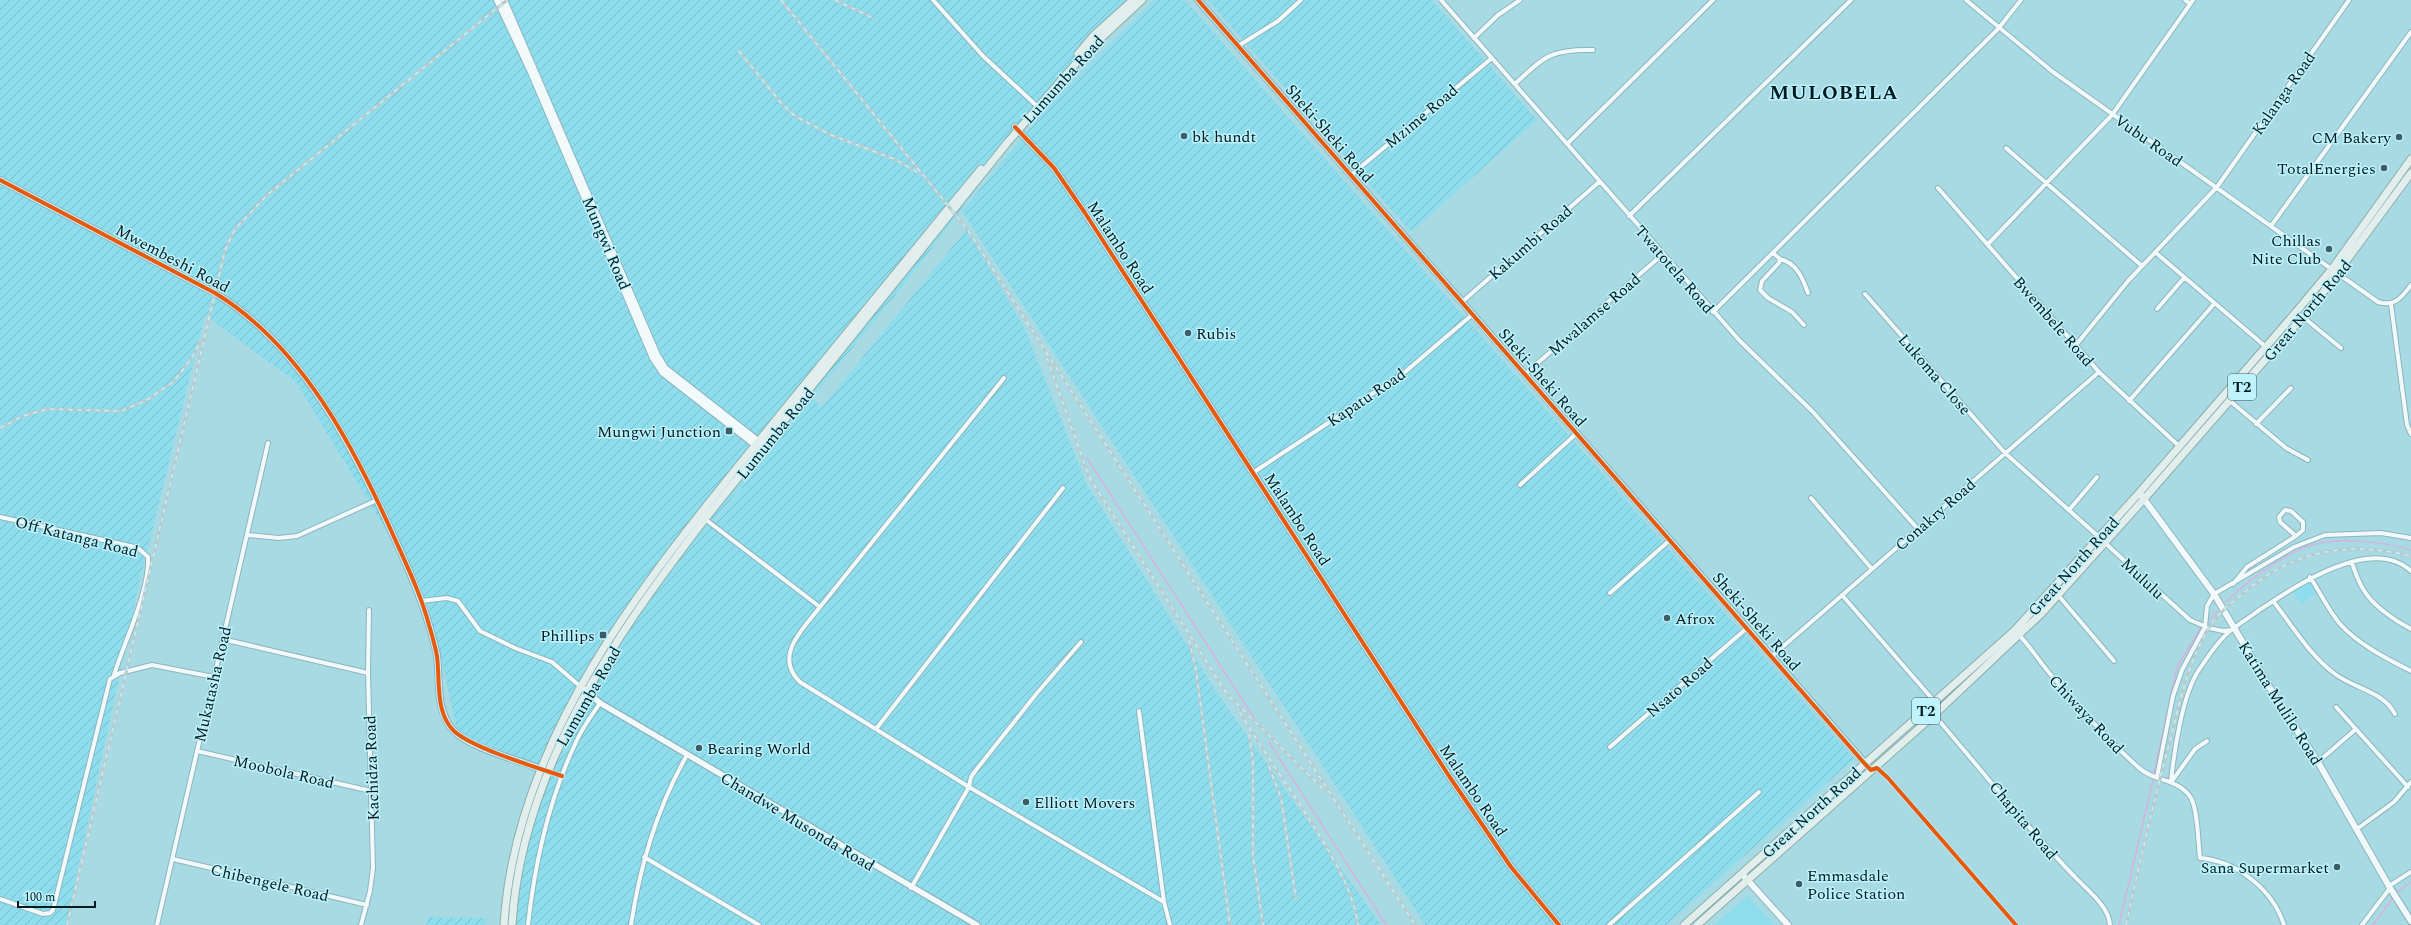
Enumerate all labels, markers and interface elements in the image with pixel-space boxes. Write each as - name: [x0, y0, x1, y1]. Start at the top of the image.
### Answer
- street label: Lumumba Road: [1017, 30, 1110, 129]
- street label: Kalanga Road: [2246, 47, 2322, 140]
- district label: MULOBELA: [1769, 78, 1899, 108]
- street label: Sheki-Sheki Road: [1279, 79, 1379, 189]
- street label: Mzime Road: [1380, 79, 1464, 155]
- street label: Vubu Road: [2109, 108, 2188, 173]
- place label: bk hundt: [1192, 125, 1256, 149]
- place label: CM Bakery: [2311, 126, 2392, 150]
- marker: bk hundt: [1179, 131, 1189, 141]
- marker: CM Bakery: [2394, 132, 2404, 142]
- place label: TotalEnergies: [2277, 157, 2376, 181]
- marker: TotalEnergies: [2379, 163, 2389, 173]
- street label: Mungwi Road: [576, 193, 637, 294]
- street label: Malambo Road: [1081, 196, 1159, 299]
- street label: Kakumbi Road: [1483, 199, 1578, 286]
- street label: Mwembeshi Road: [111, 219, 234, 299]
- street label: Twatotela Road: [1629, 220, 1720, 319]
- place label: Chillas Nite Club: [2252, 229, 2321, 271]
- marker: Chillas Nite Club: [2324, 244, 2334, 254]
- street label: Great North Road: [2258, 254, 2358, 367]
- street label: Mwalamse Road: [1543, 268, 1646, 362]
- street label: Bwembele Road: [2007, 271, 2099, 372]
- place label: Rubis: [1196, 322, 1236, 346]
- street label: Sheki-Sheki Road: [1492, 323, 1592, 433]
- marker: Rubis: [1183, 328, 1193, 338]
- street label: Lukoma Close: [1892, 328, 1977, 421]
- street label: Kapatu Road: [1322, 362, 1411, 433]
- road number: T2: [2228, 374, 2256, 400]
- street label: Lumumba Road: [731, 382, 820, 485]
- place label: Mungwi Junction: [597, 420, 721, 444]
- marker: Mungwi Junction: [724, 426, 734, 436]
- street label: Malambo Road: [1258, 468, 1336, 571]
- street label: Conakry Road: [1890, 473, 1981, 557]
- street label: Off Katanga Road: [13, 510, 141, 564]
- street label: Great North Road: [2022, 511, 2125, 622]
- street label: Mululu: [2115, 552, 2169, 605]
- street label: Sheki-Sheki Road: [1706, 567, 1806, 677]
- place label: Afrox: [1675, 607, 1715, 631]
- marker: Afrox: [1662, 613, 1672, 623]
- street label: Mukatasha Road: [188, 624, 238, 745]
- place label: Phillips: [540, 624, 595, 648]
- marker: Phillips: [598, 630, 608, 640]
- street label: Katima Mulilo Road: [2232, 637, 2328, 770]
- street label: Lumumba Road: [550, 642, 627, 751]
- street label: Nsato Road: [1641, 652, 1718, 724]
- street label: Chiwaya Road: [2043, 669, 2130, 760]
- road number: T2: [1912, 698, 1940, 724]
- street label: Kachidza Road: [358, 715, 386, 821]
- place label: Bearing World: [707, 737, 811, 761]
- street label: Malambo Road: [1433, 740, 1513, 842]
- marker: Bearing World: [694, 743, 704, 753]
- street label: Moobola Road: [231, 749, 337, 795]
- street label: Great North Road: [1757, 761, 1867, 864]
- street label: Chandwe Musonda Road: [716, 766, 879, 878]
- street label: Chapita Road: [1983, 776, 2063, 865]
- place label: Elliott Movers: [1034, 791, 1136, 815]
- marker: Elliott Movers: [1021, 797, 1031, 807]
- place label: Sana Supermarket: [2201, 856, 2329, 880]
- street label: Chibengele Road: [208, 858, 331, 908]
- marker: Sana Supermarket: [2332, 862, 2342, 872]
- place label: Emmasdale Police Station: [1807, 864, 1905, 906]
- marker: Emmasdale Police Station: [1794, 879, 1804, 889]
- scale bar: [18, 883, 95, 909]
- text: 100 m: [24, 888, 55, 907]

